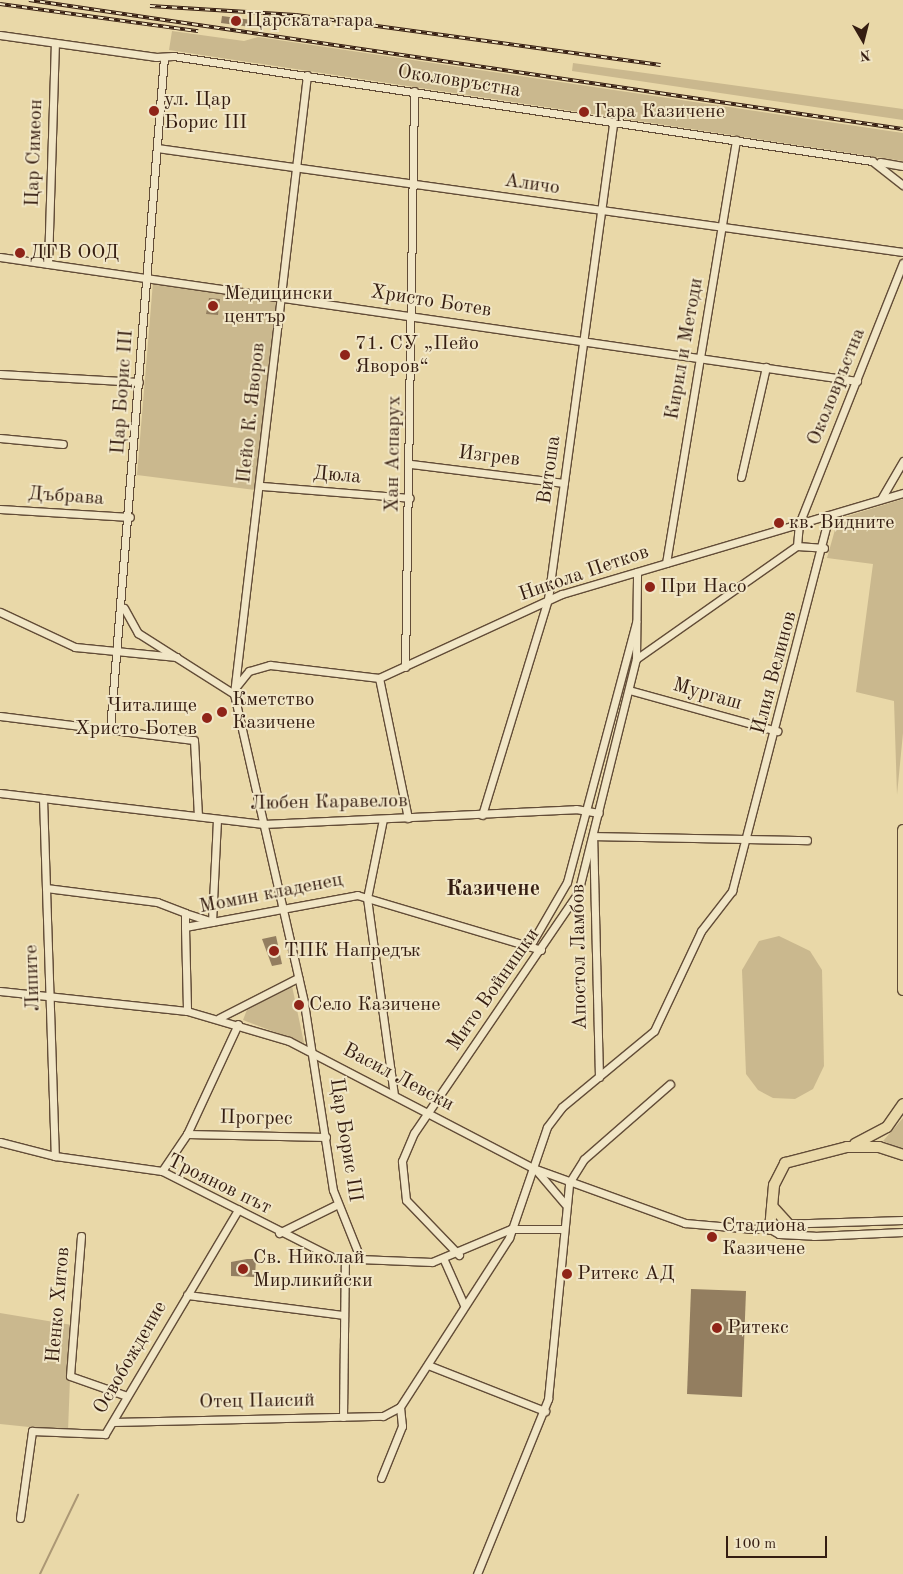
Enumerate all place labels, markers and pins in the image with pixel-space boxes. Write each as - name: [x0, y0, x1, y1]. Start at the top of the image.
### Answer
- place label: Царската гара: [246, 9, 374, 33]
- marker: Царската гара: [230, 15, 242, 27]
- place label: ул. Цар Борис ІІІ: [164, 88, 247, 135]
- place label: Гара Казичене: [594, 100, 725, 124]
- marker: ул. Цар Борис ІІІ: [148, 105, 160, 117]
- marker: Гара Казичене: [578, 106, 590, 118]
- place label: ДГВ ООД: [30, 241, 119, 265]
- marker: ДГВ ООД: [14, 247, 26, 259]
- place label: Медицински център: [224, 282, 333, 329]
- marker: Медицински център: [206, 299, 220, 313]
- place label: 71. СУ „Пейо Яворов“: [355, 332, 479, 379]
- marker: 71. СУ „Пейо Яворов“: [339, 349, 351, 361]
- place label: кв. Видните: [789, 511, 895, 535]
- marker: кв. Видните: [773, 517, 785, 529]
- place label: При Насо: [660, 575, 747, 599]
- marker: При Насо: [644, 581, 656, 593]
- place label: Кметство Казичене: [232, 688, 315, 735]
- place label: Читалище Христо Ботев: [75, 694, 197, 741]
- marker: Кметство Казичене: [216, 706, 228, 718]
- marker: Читалище Христо Ботев: [201, 712, 213, 724]
- place label: ТПК Напредък: [284, 939, 421, 963]
- marker: ТПК Напредък: [268, 945, 280, 957]
- place label: Село Казичене: [309, 993, 440, 1017]
- marker: Село Казичене: [293, 999, 305, 1011]
- place label: Стадиона Казичене: [722, 1214, 806, 1261]
- marker: Стадиона Казичене: [706, 1231, 718, 1243]
- place label: Св. Николай Мирликийски: [253, 1246, 373, 1293]
- place label: Ритекс АД: [577, 1262, 674, 1286]
- marker: Св. Николай Мирликийски: [237, 1263, 249, 1275]
- marker: Ритекс АД: [561, 1268, 573, 1280]
- place label: Ритекс: [727, 1316, 789, 1340]
- marker: Ритекс: [711, 1322, 723, 1334]

